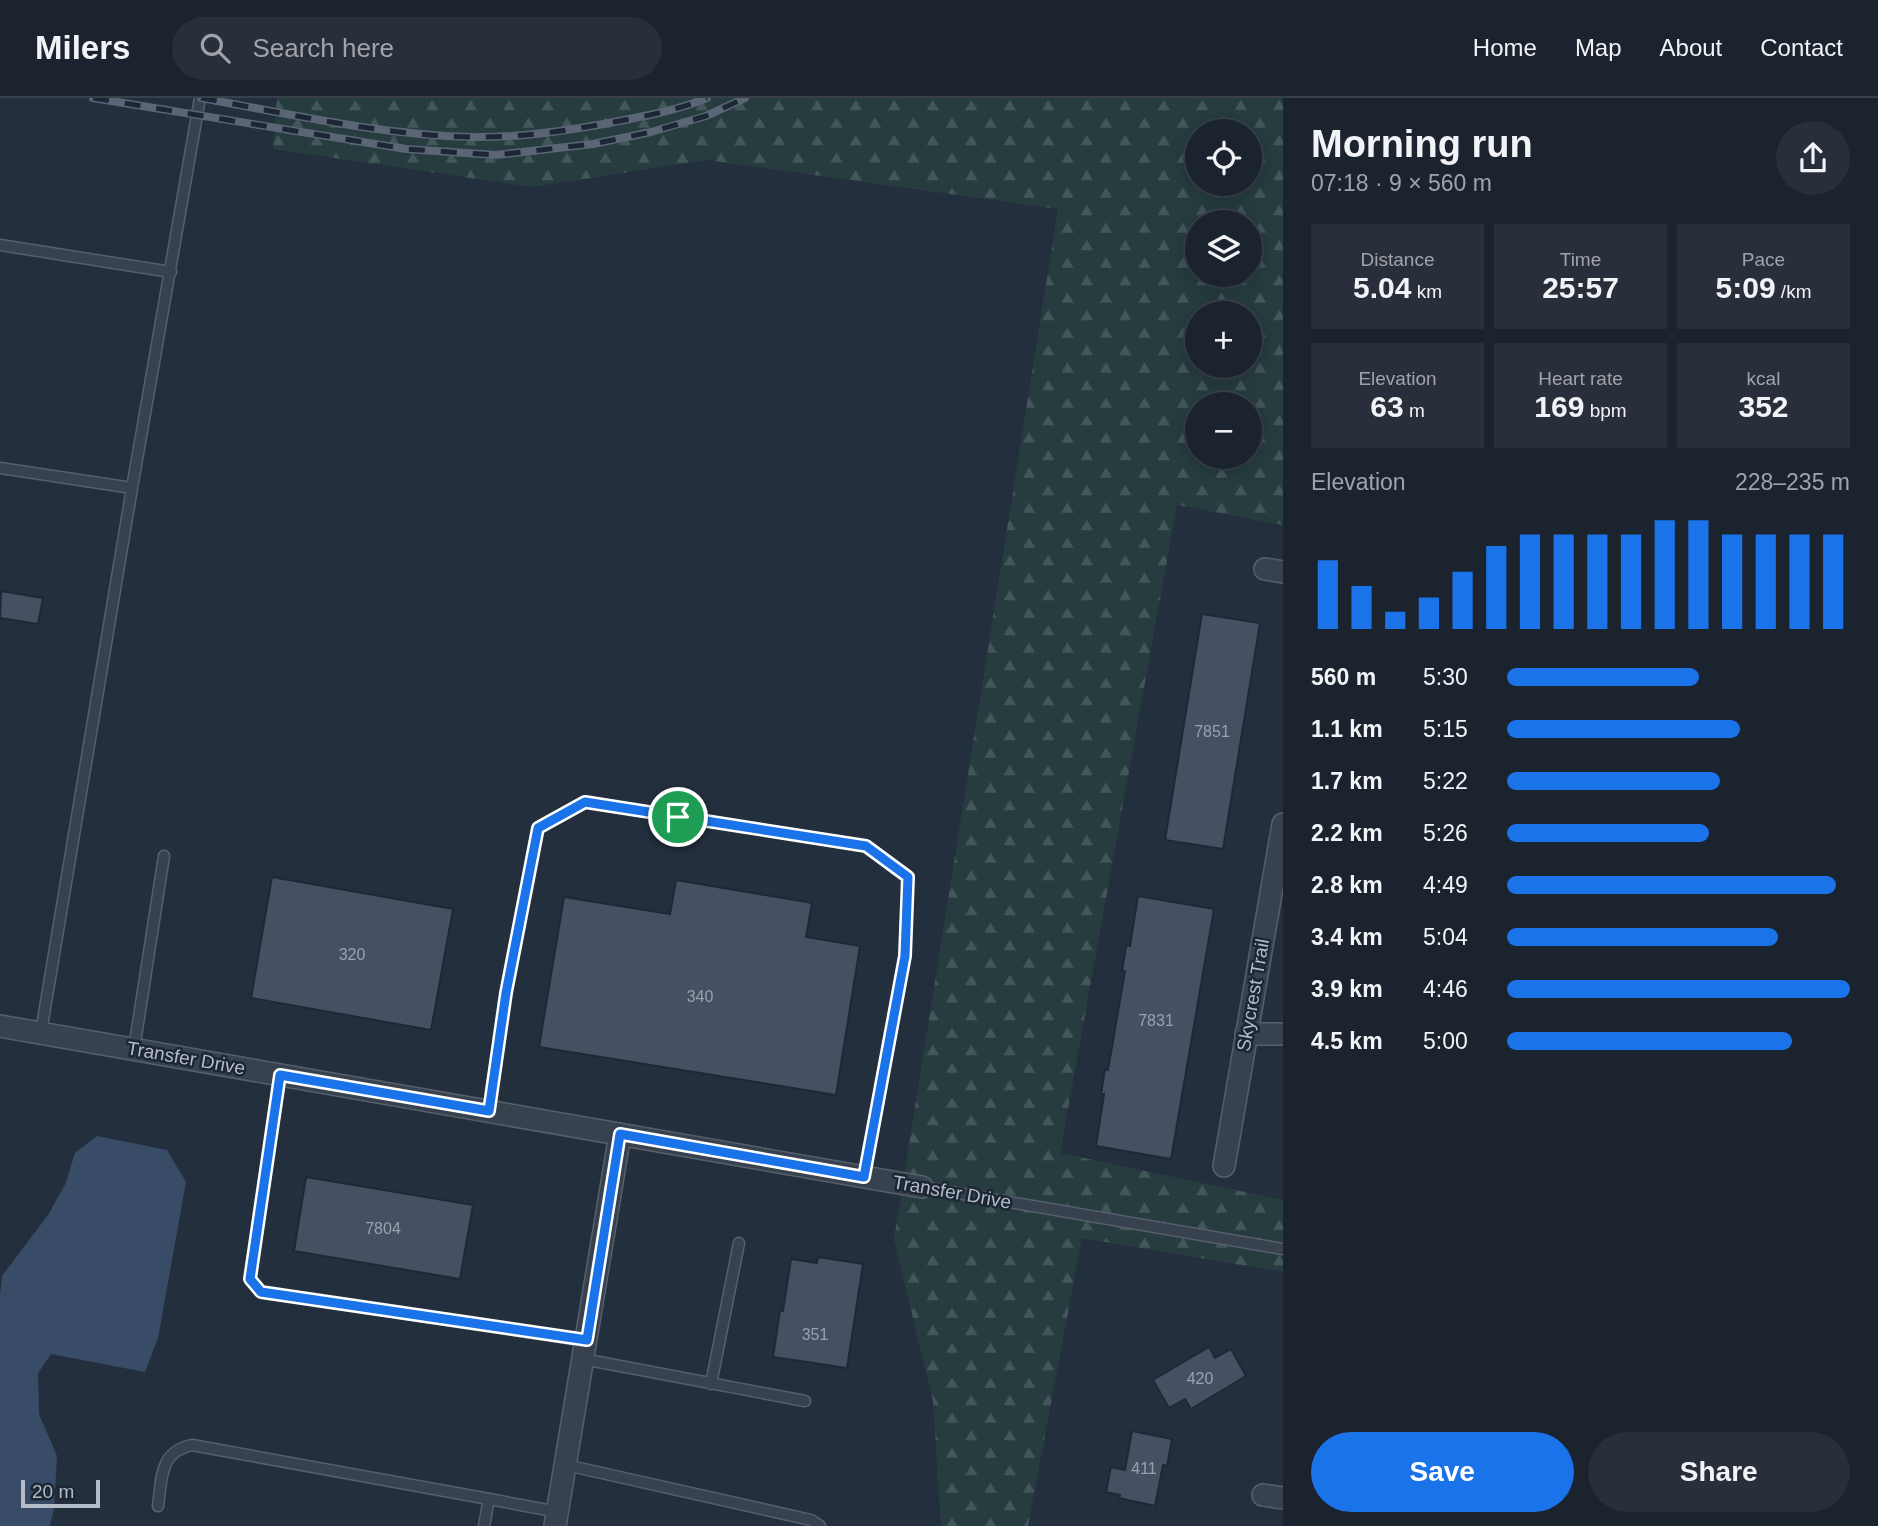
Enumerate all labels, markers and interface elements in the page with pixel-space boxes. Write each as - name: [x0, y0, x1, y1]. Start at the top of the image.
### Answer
- search box: [172, 17, 662, 80]
- text: Milers: [35, 29, 130, 66]
- icon: search: [196, 29, 234, 67]
- text: Search here: [252, 33, 394, 63]
- text: Home: [1473, 34, 1537, 61]
- text: Map: [1575, 34, 1622, 61]
- text: About: [1660, 34, 1722, 61]
- text: Contact: [1760, 34, 1843, 61]
- map controls: [1185, 119, 1262, 469]
- button: locate: [1185, 119, 1262, 196]
- button: share: [1776, 121, 1850, 195]
- text: Morning run: [1311, 123, 1533, 165]
- text: 07:18 · 9 × 560 m: [1311, 170, 1492, 196]
- button: layers: [1185, 210, 1262, 287]
- text: Distance: [1361, 249, 1434, 270]
- text: Time: [1560, 249, 1601, 270]
- text: Pace: [1742, 249, 1785, 270]
- text: 5.04: [1353, 271, 1411, 304]
- text: 25:57: [1542, 271, 1619, 304]
- text: 5:09: [1716, 271, 1776, 304]
- text: km: [1411, 281, 1442, 302]
- text: /km: [1776, 281, 1811, 302]
- button: +: [1185, 301, 1262, 378]
- text: Elevation: [1358, 368, 1437, 389]
- text: Heart rate: [1538, 368, 1623, 389]
- text: kcal: [1747, 368, 1780, 389]
- text: 63: [1370, 390, 1404, 423]
- text: 169: [1534, 390, 1584, 423]
- text: 352: [1738, 390, 1789, 423]
- button: −: [1185, 392, 1262, 469]
- text: m: [1404, 400, 1425, 421]
- text: bpm: [1584, 400, 1627, 421]
- text: Elevation: [1311, 469, 1406, 495]
- text: 228–235 m: [1735, 469, 1850, 495]
- text: 560 m: [1311, 664, 1376, 690]
- text: 5:30: [1423, 664, 1468, 690]
- text: 1.1 km: [1311, 716, 1383, 742]
- text: 5:15: [1423, 716, 1468, 742]
- house number: 7851: [1194, 723, 1230, 740]
- text: 1.7 km: [1311, 768, 1383, 794]
- text: 5:22: [1423, 768, 1468, 794]
- pin: [648, 787, 708, 847]
- icon: arrive: [659, 798, 697, 836]
- text: 2.2 km: [1311, 820, 1383, 846]
- text: 5:26: [1423, 820, 1468, 846]
- text: 2.8 km: [1311, 872, 1383, 898]
- text: 4:49: [1423, 872, 1468, 898]
- text: 3.4 km: [1311, 924, 1383, 950]
- text: 5:04: [1423, 924, 1468, 950]
- street label: Skycrest Trail: [1233, 937, 1273, 1053]
- house number: 320: [339, 946, 365, 963]
- text: 3.9 km: [1311, 976, 1383, 1002]
- text: 4:46: [1423, 976, 1468, 1002]
- house number: 340: [687, 988, 713, 1005]
- house number: 7831: [1138, 1012, 1174, 1029]
- text: 4.5 km: [1311, 1028, 1383, 1054]
- text: 5:00: [1423, 1028, 1468, 1054]
- street label: Transfer Drive: [125, 1037, 247, 1079]
- street label: Transfer Drive: [891, 1171, 1013, 1213]
- house number: 7804: [365, 1220, 401, 1237]
- house number: 351: [802, 1326, 828, 1343]
- house number: 420: [1187, 1370, 1213, 1387]
- button: Save: [1311, 1432, 1574, 1512]
- button: Share: [1588, 1432, 1850, 1512]
- house number: 411: [1131, 1460, 1157, 1477]
- scale bar: [21, 1477, 100, 1509]
- text: 20 m: [32, 1481, 74, 1502]

